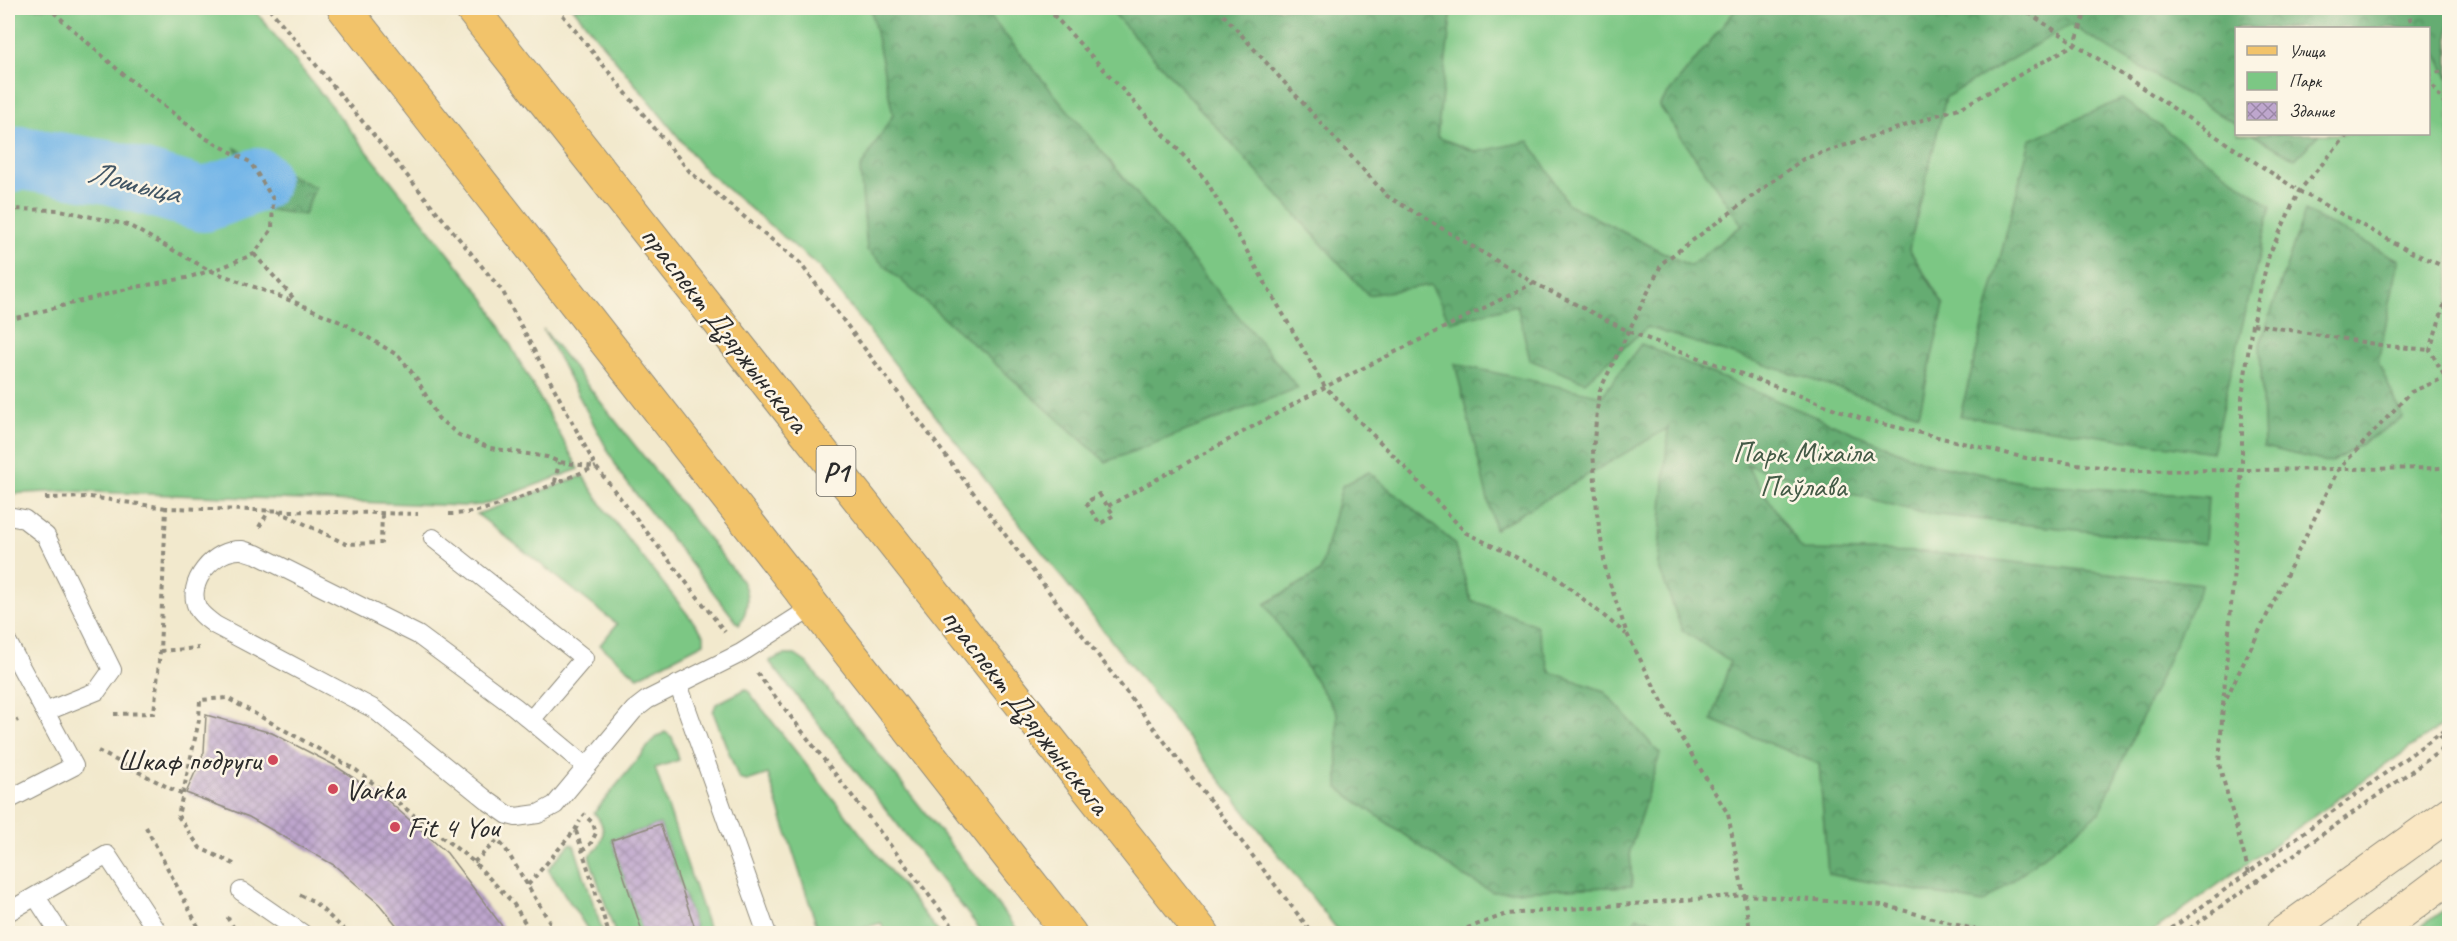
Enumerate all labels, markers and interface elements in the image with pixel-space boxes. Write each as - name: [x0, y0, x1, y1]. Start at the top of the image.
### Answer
- legend: [2235, 27, 2430, 135]
- text: Улица: [2289, 40, 2326, 62]
- text: Парк: [2289, 70, 2323, 92]
- text: Здание: [2289, 100, 2335, 122]
- water label: Лошыца: [84, 151, 187, 214]
- street label: праспект Дзяржынскага: [632, 218, 819, 442]
- park label: Парк Міхаіла Паўлава: [1732, 433, 1875, 505]
- road number: Р1: [816, 446, 856, 496]
- street label: праспект Дзяржынскага: [933, 600, 1120, 824]
- place label: Шкаф подруги: [117, 741, 263, 779]
- marker: Шкаф подруги: [266, 753, 280, 767]
- place label: Varka: [345, 770, 407, 808]
- marker: Varka: [326, 782, 340, 796]
- place label: Fit 4 You: [407, 808, 501, 846]
- marker: Fit 4 You: [388, 820, 402, 834]

